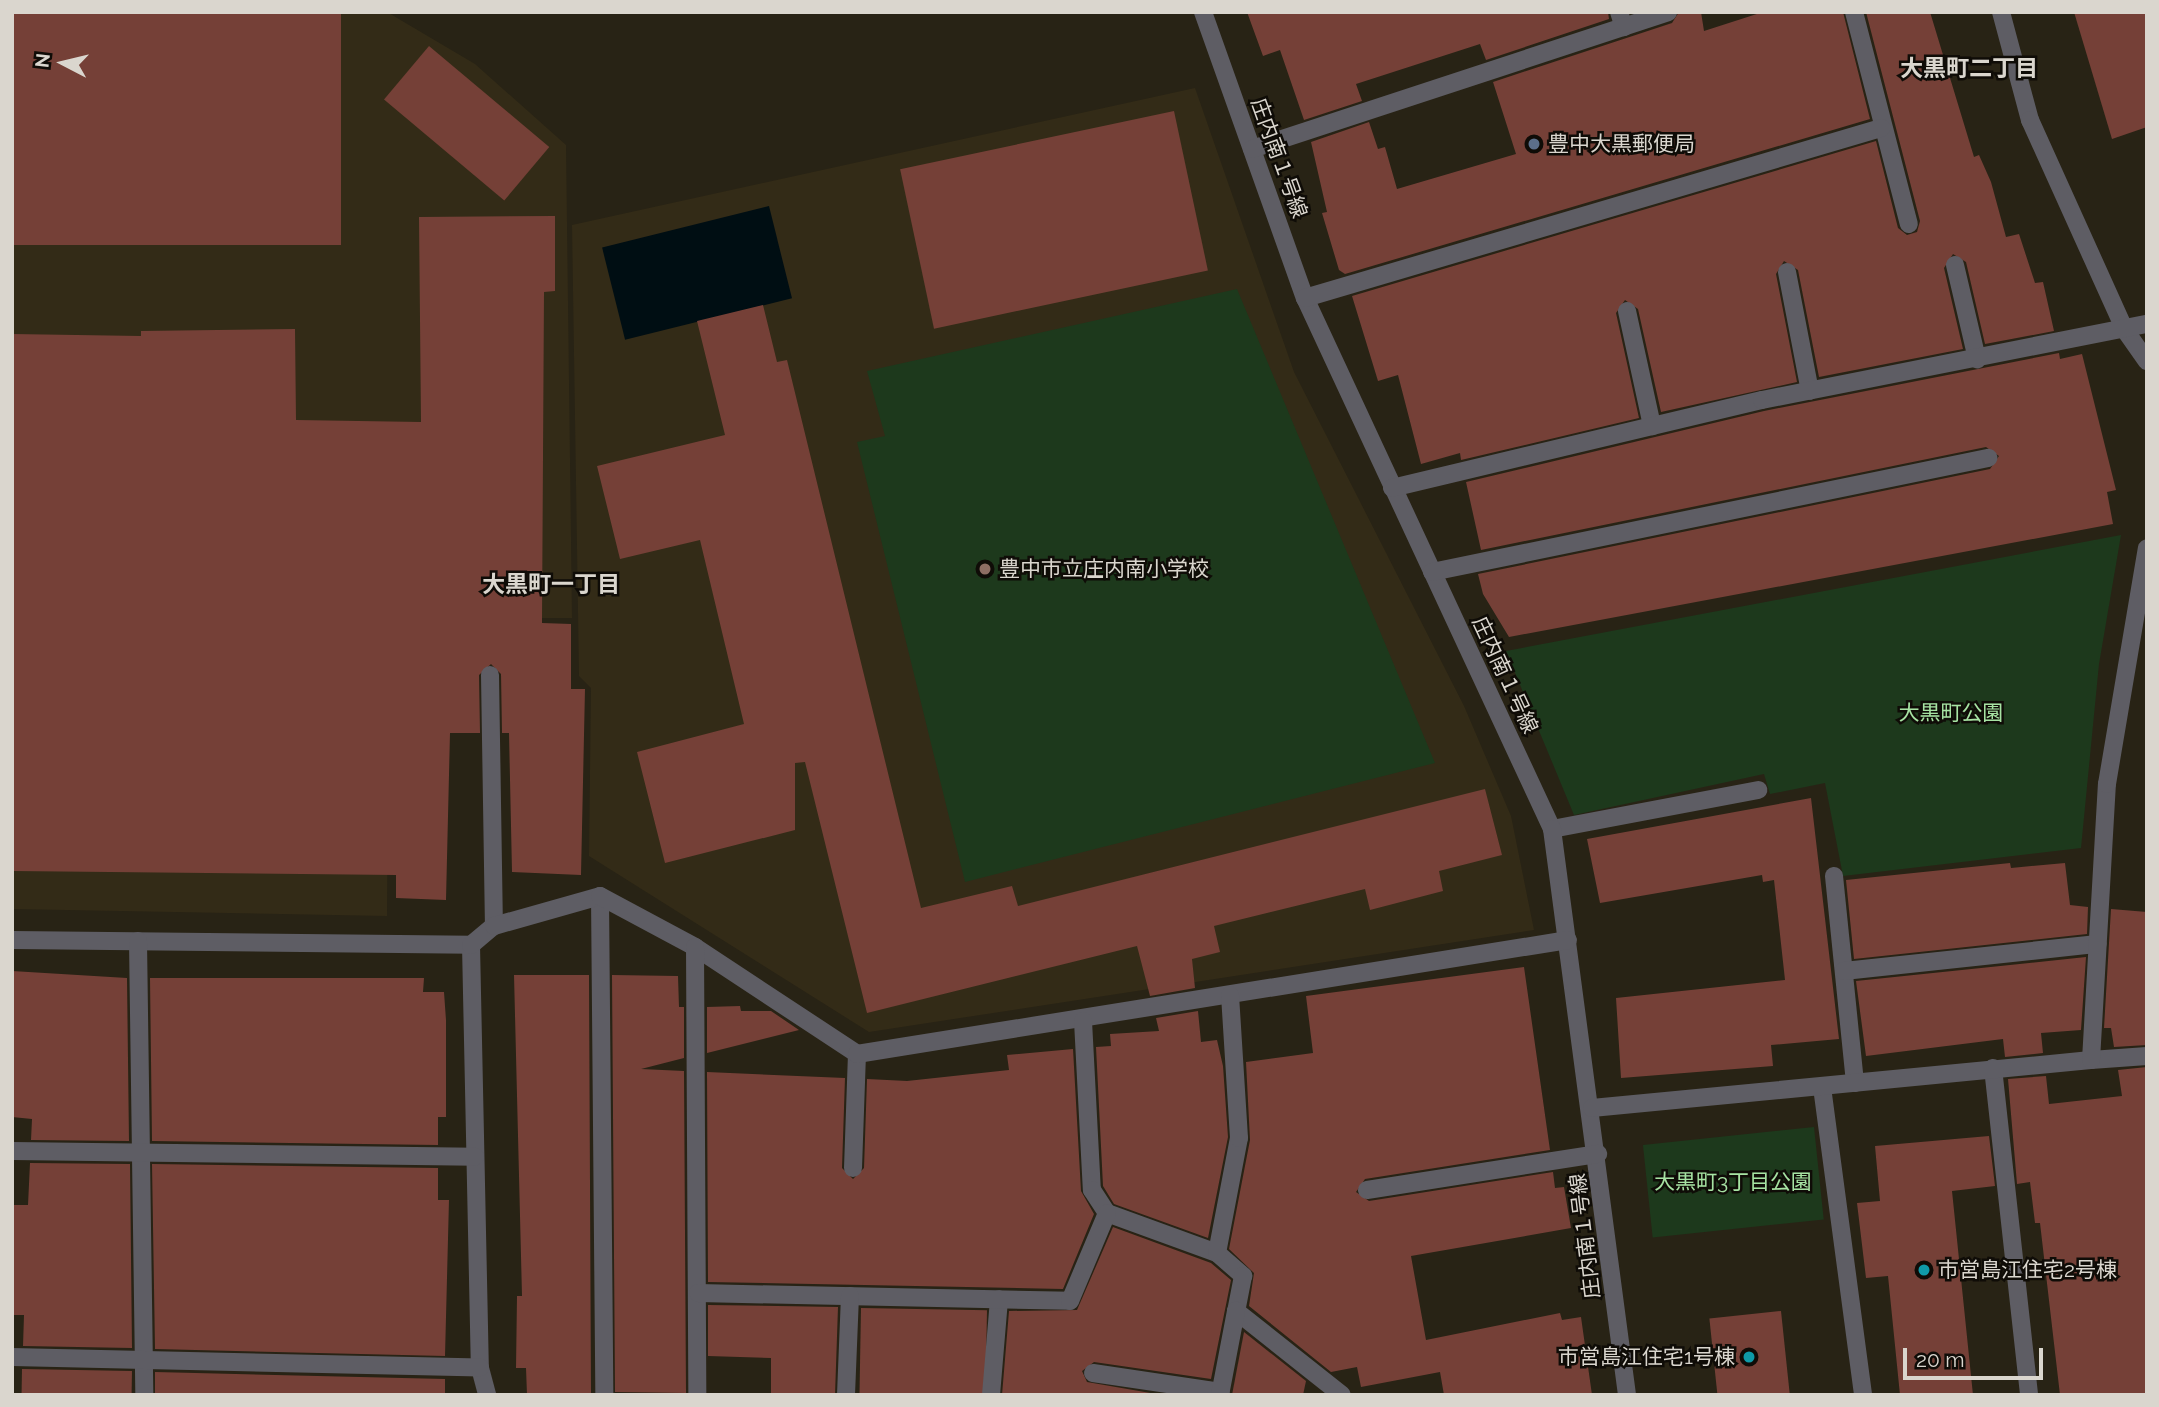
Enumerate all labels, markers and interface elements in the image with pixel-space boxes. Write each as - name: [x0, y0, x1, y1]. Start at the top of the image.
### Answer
- north arrow: [28, 28, 98, 98]
- text: N: [30, 52, 54, 69]
- district label: 大黒町二丁目: [1900, 54, 2038, 82]
- street label: 庄内南１号線: [1246, 94, 1312, 222]
- place label: 豊中大黒郵便局: [1548, 131, 1695, 157]
- marker: 豊中大黒郵便局: [1526, 136, 1542, 152]
- place label: 豊中市立庄内南小学校: [999, 556, 1209, 582]
- marker: 豊中市立庄内南小学校: [977, 561, 993, 577]
- district label: 大黒町一丁目: [482, 570, 620, 598]
- street label: 庄内南１号線: [1467, 613, 1543, 737]
- park label: 大黒町公園: [1899, 700, 2003, 726]
- park label: 大黒町3丁目公園: [1654, 1169, 1812, 1195]
- street label: 庄内南１号線: [1565, 1172, 1605, 1300]
- place label: 市営島江住宅2号棟: [1938, 1257, 2117, 1283]
- marker: 市営島江住宅2号棟: [1916, 1262, 1932, 1278]
- scale bar: [1907, 1334, 2047, 1378]
- place label: 市営島江住宅1号棟: [1558, 1344, 1735, 1370]
- text: 20 m: [1916, 1347, 1964, 1372]
- marker: 市営島江住宅1号棟: [1741, 1349, 1757, 1365]

